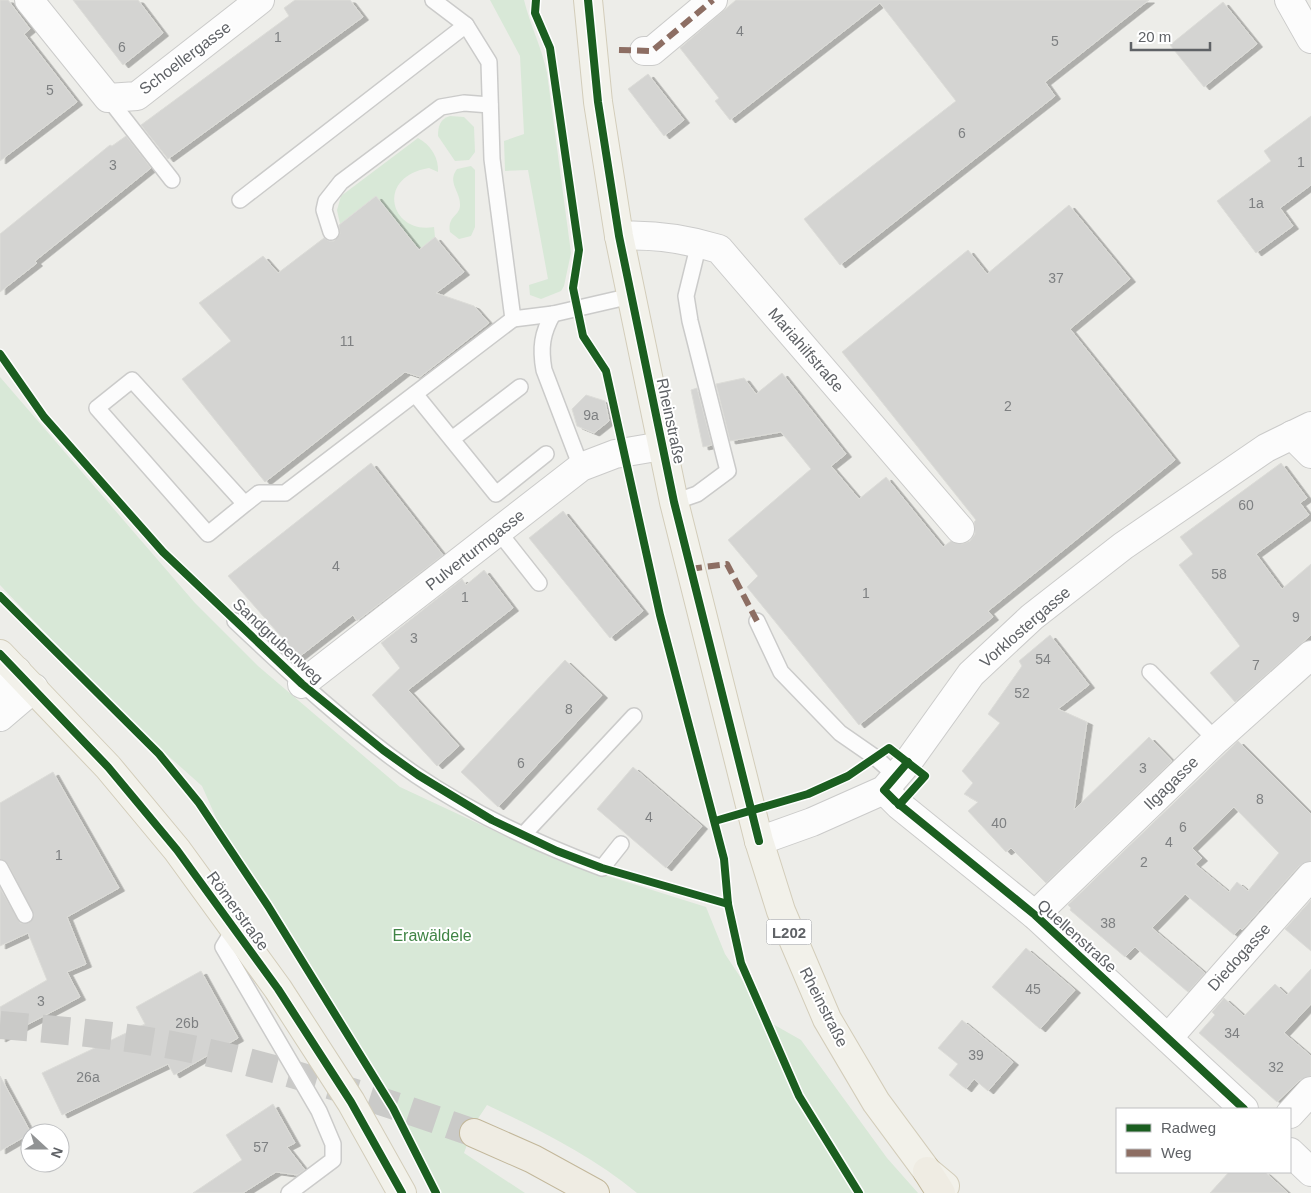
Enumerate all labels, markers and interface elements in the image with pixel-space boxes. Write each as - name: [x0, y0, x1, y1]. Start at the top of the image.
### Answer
- street label: Schoellergasse: [136, 18, 234, 98]
- scale bar: [1131, 20, 1210, 52]
- house number: 4: [736, 23, 744, 39]
- text: 20 m: [1138, 28, 1171, 45]
- house number: 1: [274, 29, 282, 45]
- house number: 5: [1051, 33, 1059, 49]
- house number: 6: [118, 39, 126, 55]
- house number: 5: [46, 82, 54, 98]
- house number: 6: [958, 125, 966, 141]
- house number: 1: [1297, 154, 1305, 170]
- house number: 3: [109, 157, 117, 173]
- house number: 1a: [1248, 195, 1264, 211]
- house number: 37: [1048, 270, 1064, 286]
- street label: Mariahilfstraße: [765, 304, 847, 396]
- house number: 11: [340, 333, 354, 349]
- street label: Rheinstraße: [654, 377, 688, 465]
- house number: 2: [1004, 398, 1012, 414]
- house number: 9a: [583, 407, 599, 423]
- house number: 60: [1238, 497, 1254, 513]
- street label: Pulverturmgasse: [422, 506, 528, 594]
- house number: 4: [332, 558, 340, 574]
- house number: 58: [1211, 566, 1227, 582]
- street label: Vorklostergasse: [976, 583, 1074, 671]
- house number: 1: [862, 585, 870, 601]
- house number: 1: [461, 589, 469, 605]
- street label: Sandgrubenweg: [230, 595, 326, 687]
- house number: 9: [1292, 609, 1300, 625]
- house number: 3: [410, 630, 418, 646]
- house number: 54: [1035, 651, 1051, 667]
- house number: 7: [1252, 657, 1260, 673]
- house number: 52: [1014, 685, 1030, 701]
- house number: 8: [565, 701, 573, 717]
- street label: Ilgagasse: [1140, 753, 1202, 813]
- house number: 6: [517, 755, 525, 771]
- house number: 3: [1139, 760, 1147, 776]
- house number: 8: [1256, 791, 1264, 807]
- house number: 4: [645, 809, 653, 825]
- house number: 40: [991, 815, 1007, 831]
- house number: 6: [1179, 819, 1187, 835]
- house number: 4: [1165, 834, 1173, 850]
- house number: 1: [55, 847, 63, 863]
- house number: 2: [1140, 854, 1148, 870]
- street label: Römerstraße: [204, 868, 272, 954]
- street label: Quellenstraße: [1034, 896, 1120, 976]
- house number: 38: [1100, 915, 1116, 931]
- road number: L202: [766, 920, 812, 944]
- street label: Diedogasse: [1204, 920, 1274, 994]
- park label: Erawäldele: [392, 927, 472, 944]
- street label: Rheinstraße: [797, 964, 851, 1050]
- house number: 45: [1025, 981, 1041, 997]
- house number: 3: [37, 993, 45, 1009]
- house number: 26b: [175, 1015, 199, 1031]
- house number: 34: [1224, 1025, 1240, 1041]
- house number: 39: [968, 1047, 984, 1063]
- house number: 32: [1268, 1059, 1284, 1075]
- house number: 26a: [76, 1069, 100, 1085]
- legend: [1116, 1108, 1291, 1173]
- text: Radweg: [1161, 1119, 1216, 1136]
- north arrow: [20, 1123, 70, 1173]
- house number: 57: [253, 1139, 269, 1155]
- text: Weg: [1161, 1144, 1192, 1161]
- text: N: [48, 1145, 66, 1160]

